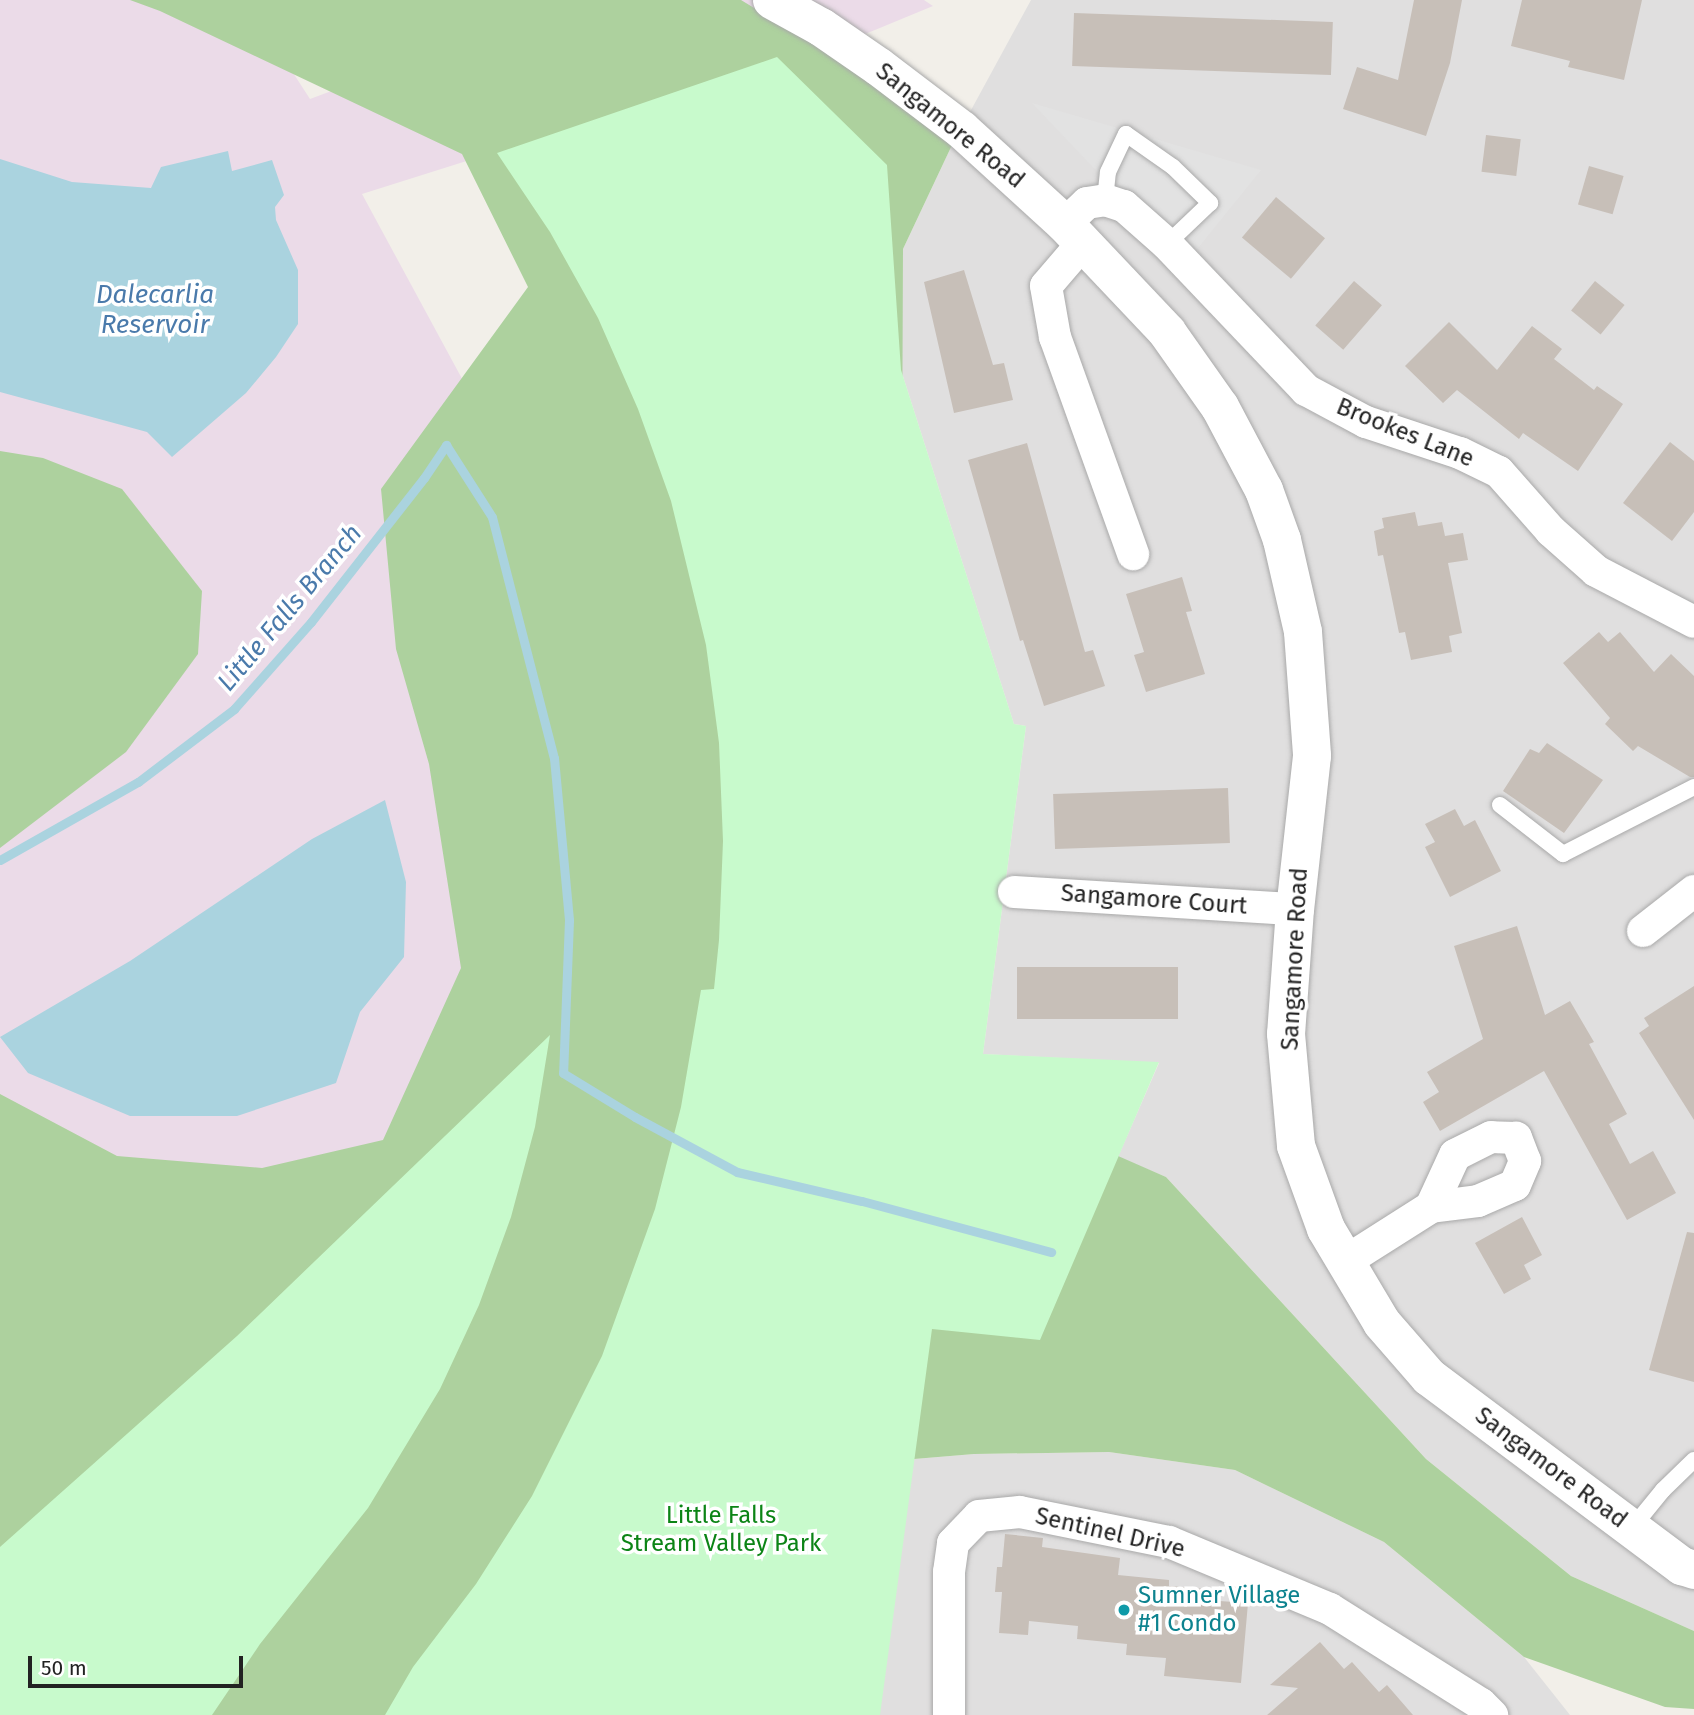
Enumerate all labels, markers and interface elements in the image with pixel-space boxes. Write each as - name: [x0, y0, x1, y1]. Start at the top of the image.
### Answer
- street label: Sangamore Road: [870, 57, 1030, 195]
- water label: Dalecarlia Reservoir: [96, 279, 214, 340]
- street label: Brookes Lane: [1332, 392, 1478, 474]
- water label: Little Falls Branch: [211, 518, 369, 698]
- street label: Sangamore Road: [1276, 867, 1314, 1051]
- street label: Sangamore Court: [1060, 879, 1248, 921]
- street label: Sangamore Road: [1469, 1401, 1633, 1535]
- park label: Little Falls Stream Valley Park: [621, 1502, 821, 1558]
- street label: Sentinel Drive: [1032, 1502, 1188, 1564]
- place label: Sumner Village #1 Condo: [1138, 1582, 1300, 1638]
- marker: Sumner Village #1 Condo: [1116, 1602, 1132, 1618]
- scale bar: [32, 1642, 247, 1686]
- text: 50 m: [41, 1655, 87, 1681]

